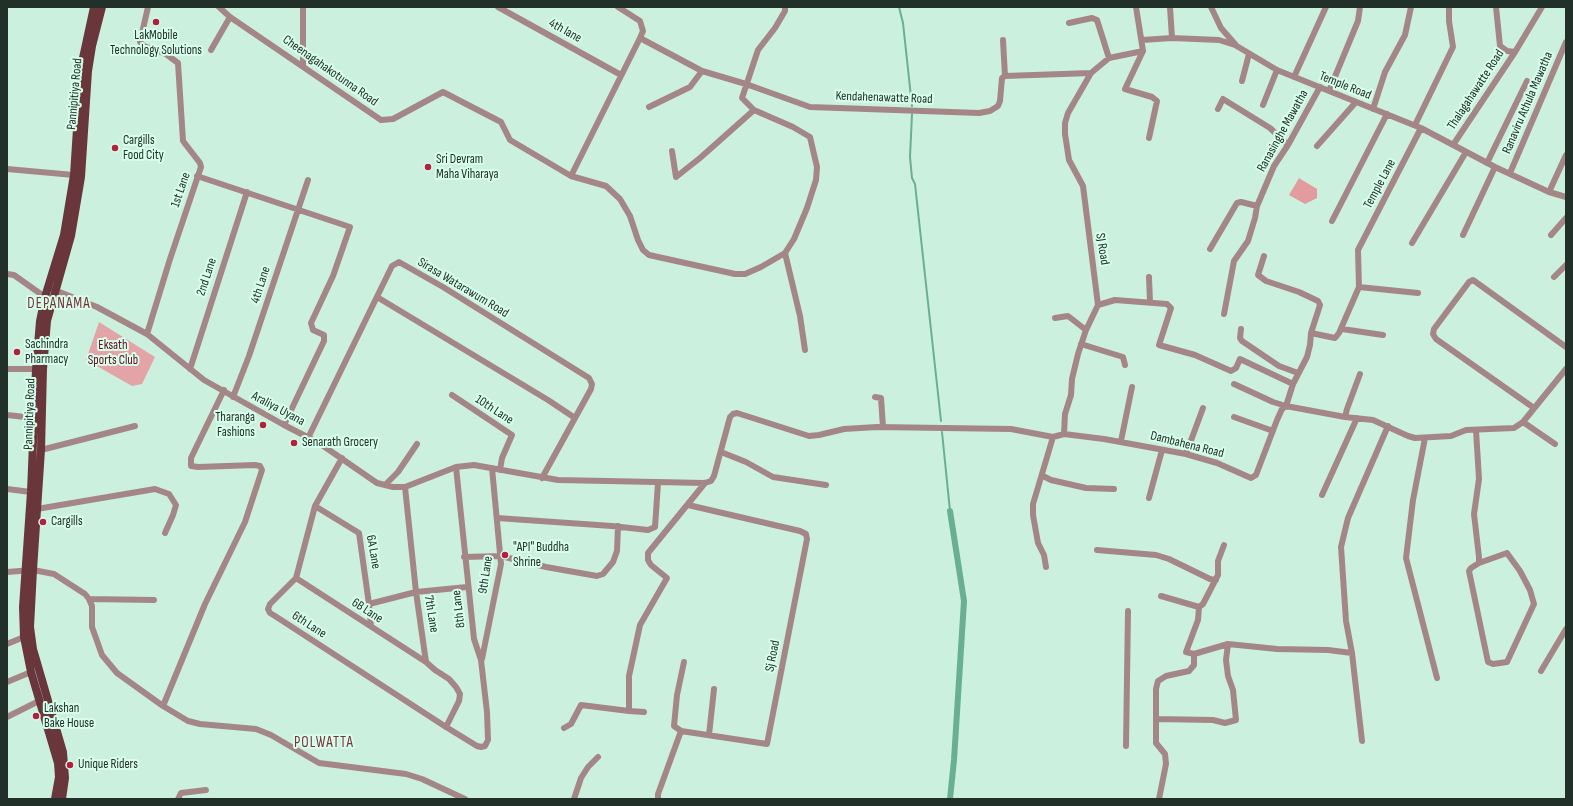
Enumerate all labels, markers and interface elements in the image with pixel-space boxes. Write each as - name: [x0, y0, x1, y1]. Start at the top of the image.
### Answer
- street label: 4th lane: [546, 16, 584, 46]
- marker: LakMobile Technology Solutions: [151, 17, 161, 27]
- place label: LakMobile Technology Solutions: [110, 28, 202, 59]
- street label: Cheenagahakotunna Road: [279, 32, 381, 110]
- street label: Thalagahawatte Road: [1444, 47, 1508, 133]
- street label: Ranaviru Athula Mawatha: [1499, 50, 1557, 156]
- street label: Pannipitiya Road: [64, 58, 86, 130]
- street label: Temple Road: [1317, 69, 1373, 103]
- street label: Ranasinghe Mawatha: [1254, 87, 1312, 175]
- street label: Kendahenawatte Road: [835, 89, 933, 107]
- place label: Cargills Food City: [123, 133, 164, 164]
- marker: Cargills Food City: [110, 143, 120, 153]
- place label: Sri Devram Maha Viharaya: [436, 152, 498, 183]
- street label: Temple Lane: [1361, 157, 1399, 211]
- marker: Sri Devram Maha Viharaya: [423, 162, 433, 172]
- street label: 1st Lane: [168, 171, 194, 209]
- street label: SJ Road: [1092, 232, 1112, 266]
- street label: Sirasa Watarawum Road: [415, 255, 511, 321]
- street label: 2nd Lane: [194, 256, 220, 298]
- street label: 4th Lane: [248, 265, 274, 305]
- district label: DEPANAMA: [27, 295, 91, 313]
- place label: Sachindra Pharmacy: [25, 337, 68, 368]
- park label: Eksath Sports Club: [88, 338, 138, 369]
- marker: Sachindra Pharmacy: [12, 347, 22, 357]
- street label: Pannipitiya Road: [21, 378, 39, 450]
- street label: Araliya Uyana: [249, 388, 307, 430]
- street label: 10th Lane: [472, 392, 516, 428]
- place label: Tharanga Fashions: [215, 410, 255, 441]
- marker: Tharanga Fashions: [258, 420, 268, 430]
- street label: Dambahena Road: [1149, 428, 1225, 462]
- place label: Senarath Grocery: [302, 435, 378, 451]
- marker: Senarath Grocery: [289, 438, 299, 448]
- place label: Cargills: [51, 514, 83, 530]
- marker: Cargills: [38, 517, 48, 527]
- street label: 6A Lane: [362, 534, 384, 570]
- place label: "API" Buddha Shrine: [513, 540, 569, 571]
- marker: "API" Buddha Shrine: [500, 550, 510, 560]
- street label: 9th Lane: [475, 555, 497, 595]
- street label: 8th Lane: [449, 589, 469, 629]
- street label: 7th Lane: [420, 594, 442, 634]
- street label: 6B Lane: [348, 595, 386, 627]
- street label: 6th Lane: [289, 608, 329, 642]
- street label: Sj Road: [762, 639, 784, 673]
- place label: Lakshan Bake House: [44, 701, 94, 732]
- marker: Lakshan Bake House: [31, 711, 41, 721]
- district label: POLWATTA: [294, 734, 354, 752]
- place label: Unique Riders: [78, 757, 138, 773]
- marker: Unique Riders: [65, 760, 75, 770]

